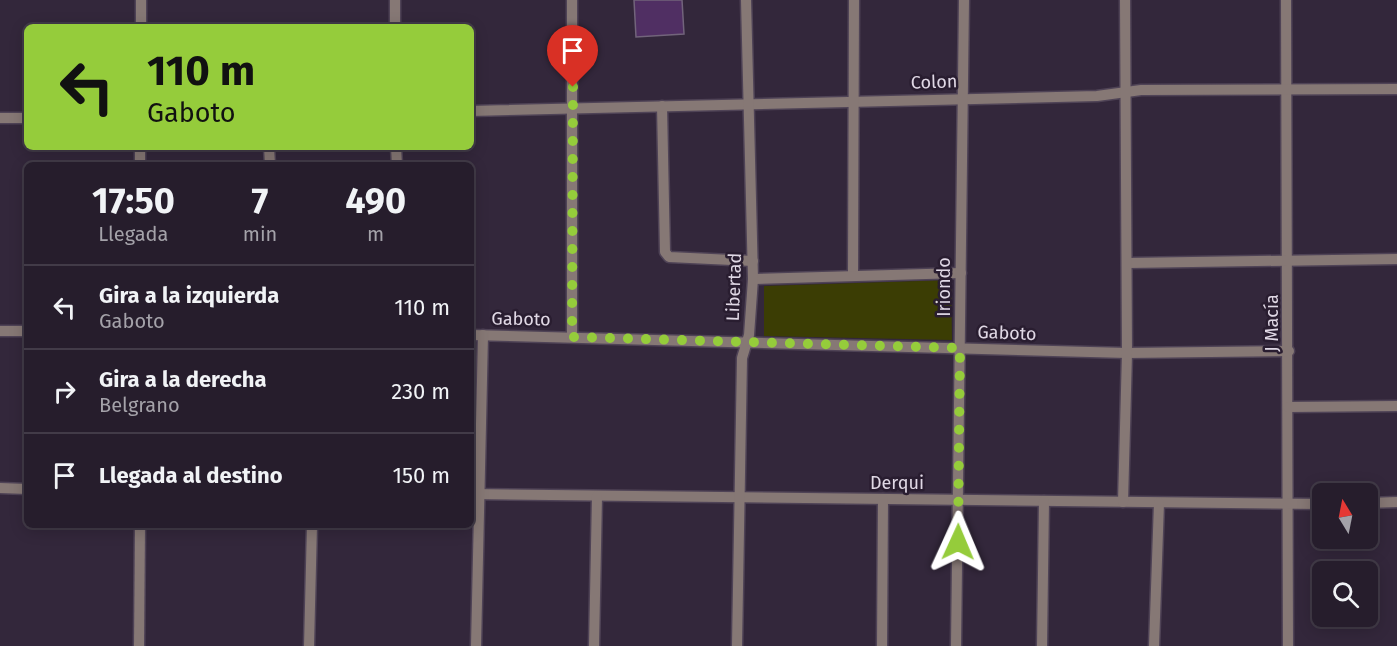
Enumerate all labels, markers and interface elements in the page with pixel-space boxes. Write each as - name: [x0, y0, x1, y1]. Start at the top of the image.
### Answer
- pin: [547, 25, 598, 87]
- icon: arrive: [556, 34, 589, 67]
- text: 110 m: [147, 46, 255, 96]
- icon: left: [48, 48, 126, 126]
- street label: Colon: [910, 70, 958, 94]
- text: Gaboto: [147, 97, 236, 129]
- text: 17:50: [92, 179, 175, 223]
- text: 7: [252, 179, 268, 223]
- text: 490: [345, 179, 406, 223]
- text: Llegada: [98, 222, 168, 246]
- text: min: [243, 222, 277, 246]
- text: m: [367, 222, 384, 246]
- street label: Libertad: [722, 252, 746, 322]
- street label: Iriondo: [933, 257, 955, 317]
- text: Gira a la izquierda: [99, 282, 279, 309]
- icon: left: [48, 291, 81, 324]
- text: 110 m: [394, 294, 450, 321]
- street label: J Macía: [1261, 294, 1283, 352]
- street label: Gaboto: [491, 307, 551, 331]
- text: Gaboto: [99, 309, 165, 333]
- street label: Gaboto: [977, 321, 1037, 345]
- text: Gira a la derecha: [99, 366, 267, 393]
- icon: right: [48, 375, 81, 408]
- text: 230 m: [391, 378, 450, 405]
- text: Belgrano: [99, 393, 180, 417]
- icon: arrive: [48, 459, 81, 492]
- text: Llegada al destino: [99, 462, 283, 489]
- text: 150 m: [392, 462, 450, 489]
- street label: Derqui: [870, 472, 924, 494]
- north arrow: [1312, 483, 1378, 549]
- map controls: [1312, 483, 1378, 627]
- position arrow: [926, 510, 990, 574]
- button: search: [1312, 561, 1378, 627]

